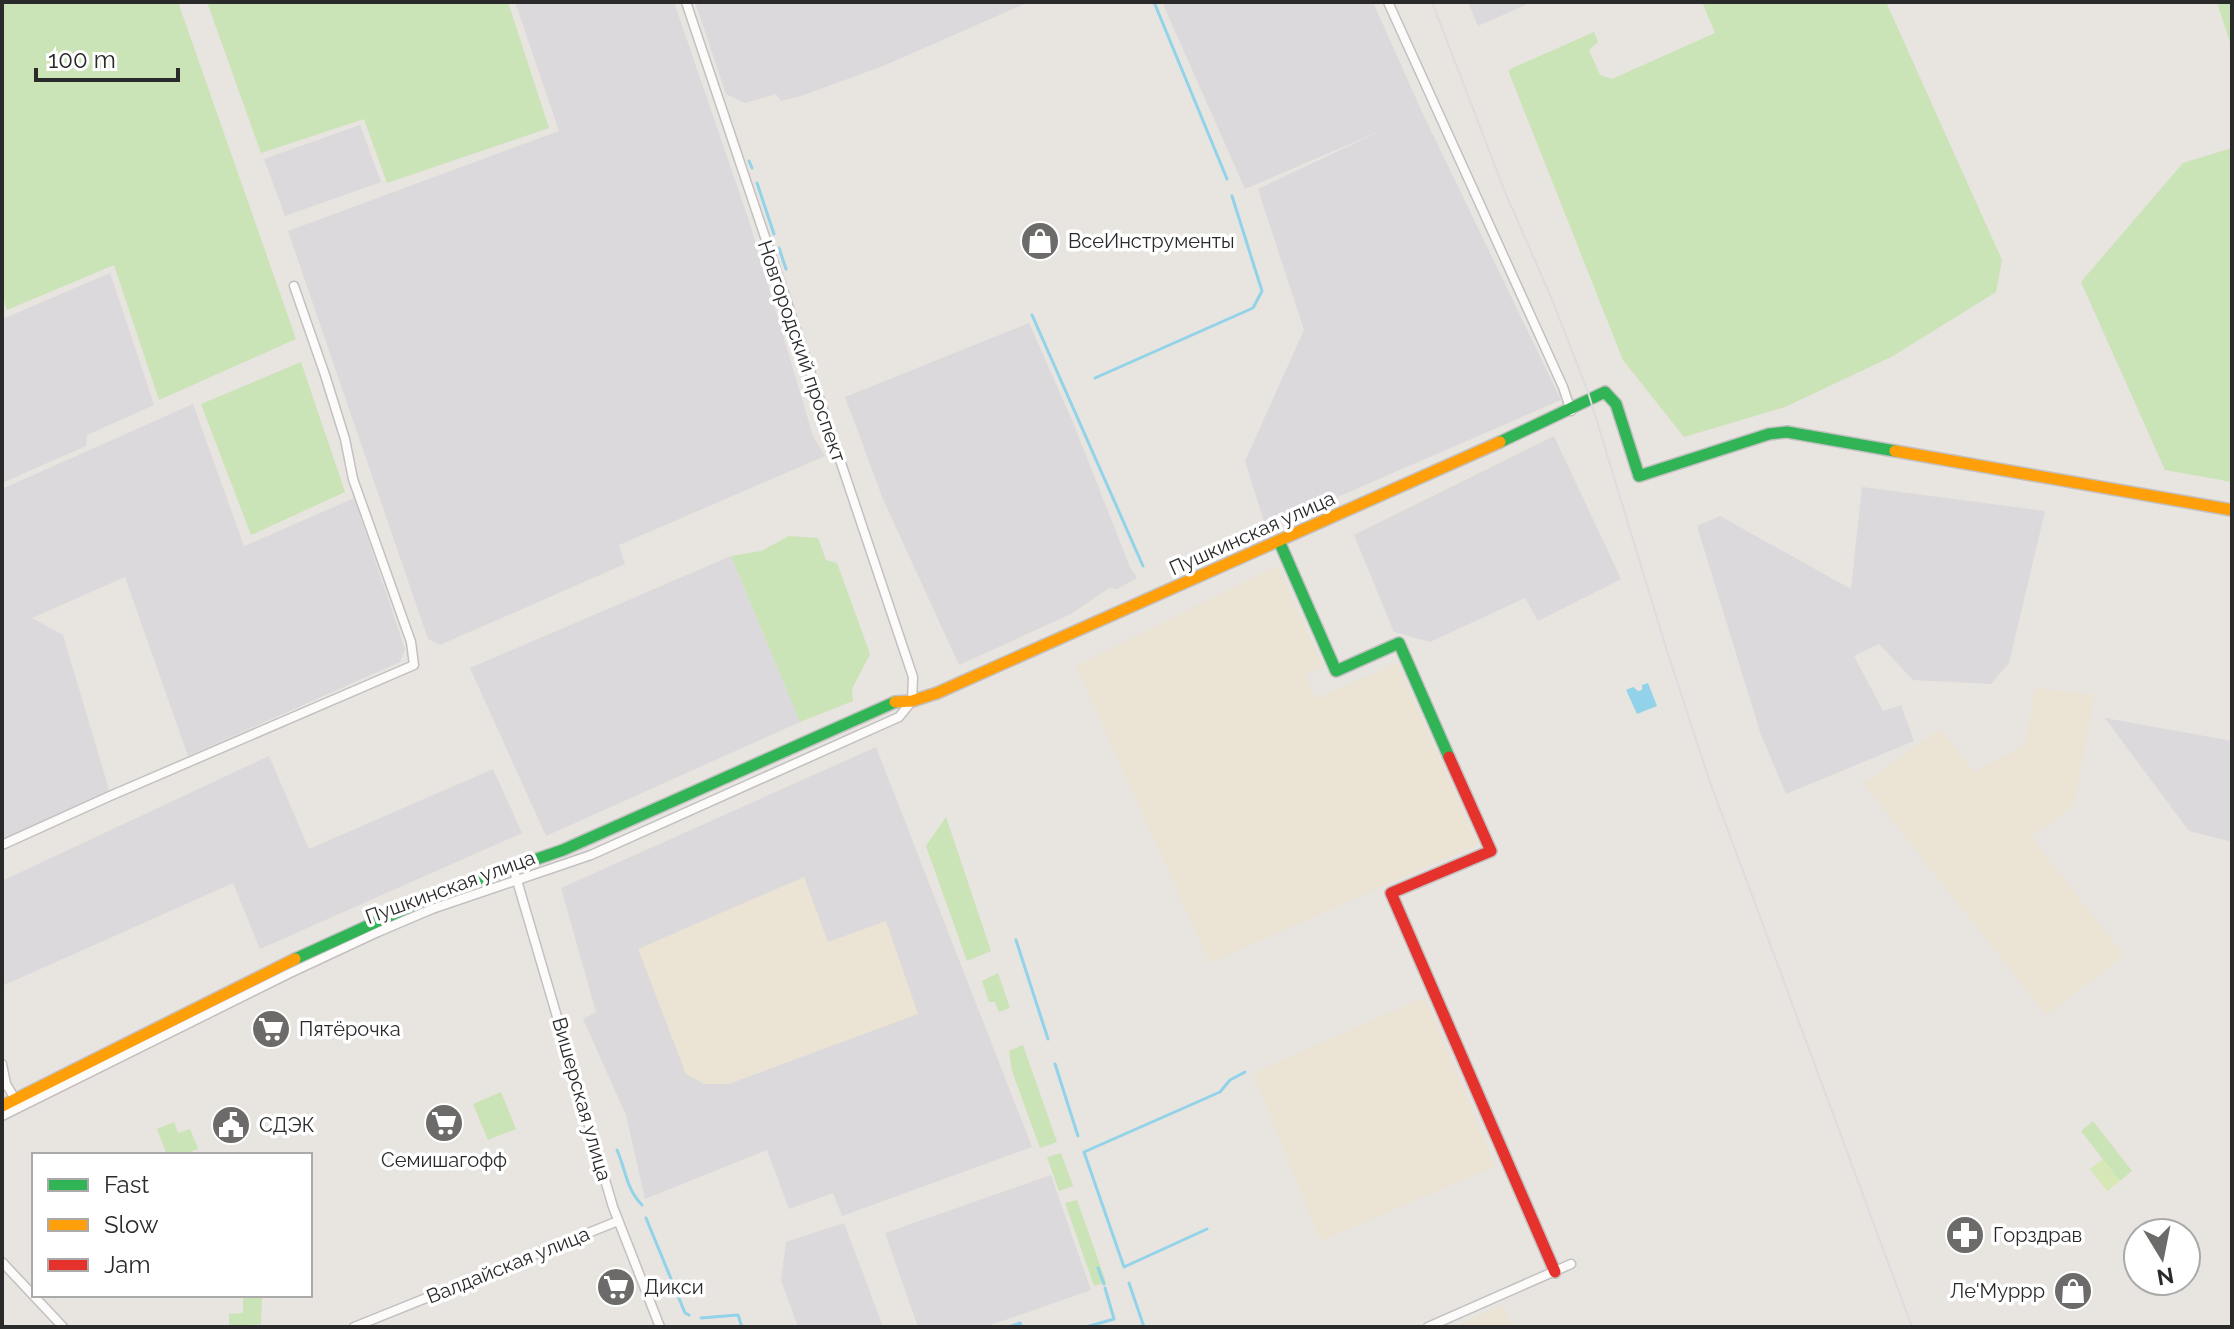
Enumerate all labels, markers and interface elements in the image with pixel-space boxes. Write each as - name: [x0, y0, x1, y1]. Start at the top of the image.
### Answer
- scale bar: [36, 32, 178, 82]
- text: 100 m: [48, 45, 116, 74]
- shop icon: ВсеИнструменты: [1019, 220, 1061, 262]
- place label: ВсеИнструменты: [1068, 229, 1235, 253]
- street label: Новгородский проспект: [753, 237, 851, 465]
- street label: Пушкинская улица: [1165, 486, 1339, 580]
- street label: Пушкинская улица: [362, 845, 538, 929]
- supermarket icon: Пятёрочка: [250, 1008, 292, 1050]
- street label: Вишерская улица: [547, 1014, 617, 1184]
- place label: Пятёрочка: [299, 1017, 401, 1041]
- supermarket icon: Семишагофф: [423, 1102, 465, 1144]
- public building icon: СДЭК: [210, 1104, 252, 1146]
- place label: СДЭК: [259, 1113, 315, 1137]
- place label: Семишагофф: [381, 1148, 507, 1172]
- legend: [32, 1153, 312, 1297]
- text: Fast: [104, 1170, 149, 1199]
- text: Slow: [104, 1210, 159, 1239]
- pharmacy icon: Горздрав: [1944, 1214, 1986, 1256]
- north arrow: [2122, 1217, 2202, 1297]
- street label: Валдайская улица: [423, 1221, 593, 1309]
- place label: Горздрав: [1993, 1223, 2082, 1247]
- text: Jam: [104, 1250, 150, 1279]
- text: N: [2155, 1262, 2176, 1291]
- supermarket icon: Дикси: [595, 1266, 637, 1308]
- shop icon: Ле'Муррр: [2052, 1270, 2094, 1312]
- place label: Дикси: [644, 1275, 704, 1299]
- place label: Ле'Муррр: [1950, 1279, 2045, 1303]

